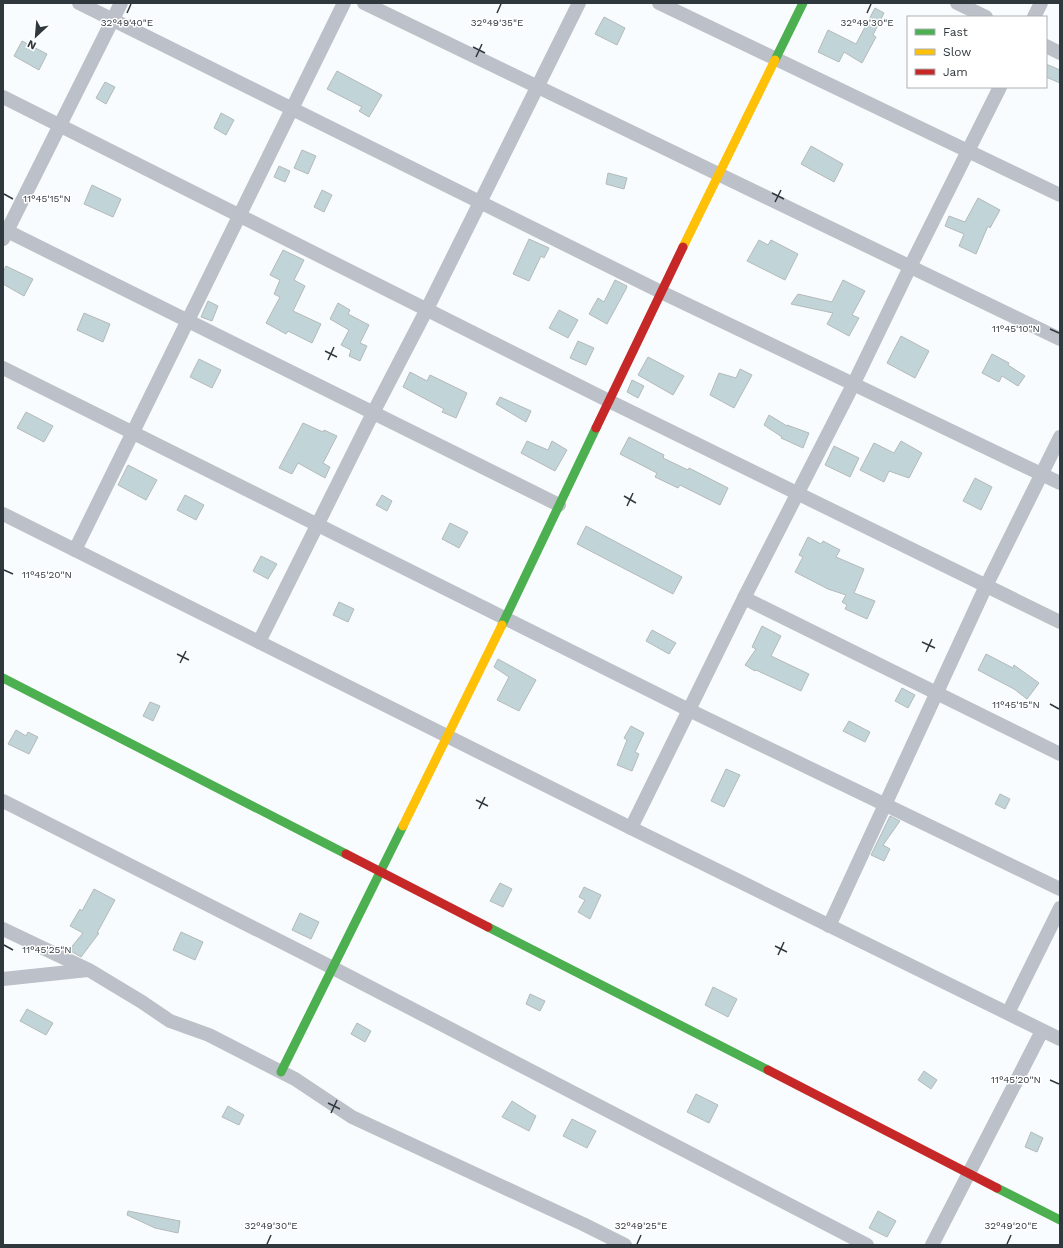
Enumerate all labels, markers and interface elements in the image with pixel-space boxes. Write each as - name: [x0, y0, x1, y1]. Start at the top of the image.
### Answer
- north arrow: [16, 16, 56, 56]
- legend: [907, 16, 1047, 88]
- text: 32°49'40"E: [101, 17, 153, 28]
- text: 32°49'35"E: [471, 17, 523, 28]
- text: 32°49'30"E: [840, 17, 894, 28]
- text: Fast: [943, 25, 968, 39]
- text: N: [25, 37, 38, 52]
- text: Slow: [943, 45, 971, 59]
- text: Jam: [943, 65, 968, 79]
- text: 11°45'15"N: [23, 193, 71, 204]
- text: 11°45'10"N: [992, 323, 1040, 334]
- text: 11°45'20"N: [22, 569, 72, 580]
- text: 11°45'15"N: [992, 699, 1040, 710]
- text: 11°45'25"N: [22, 944, 72, 955]
- text: 11°45'20"N: [991, 1074, 1041, 1085]
- text: 32°49'30"E: [244, 1220, 298, 1231]
- text: 32°49'25"E: [615, 1220, 667, 1231]
- text: 32°49'20"E: [984, 1220, 1038, 1231]

